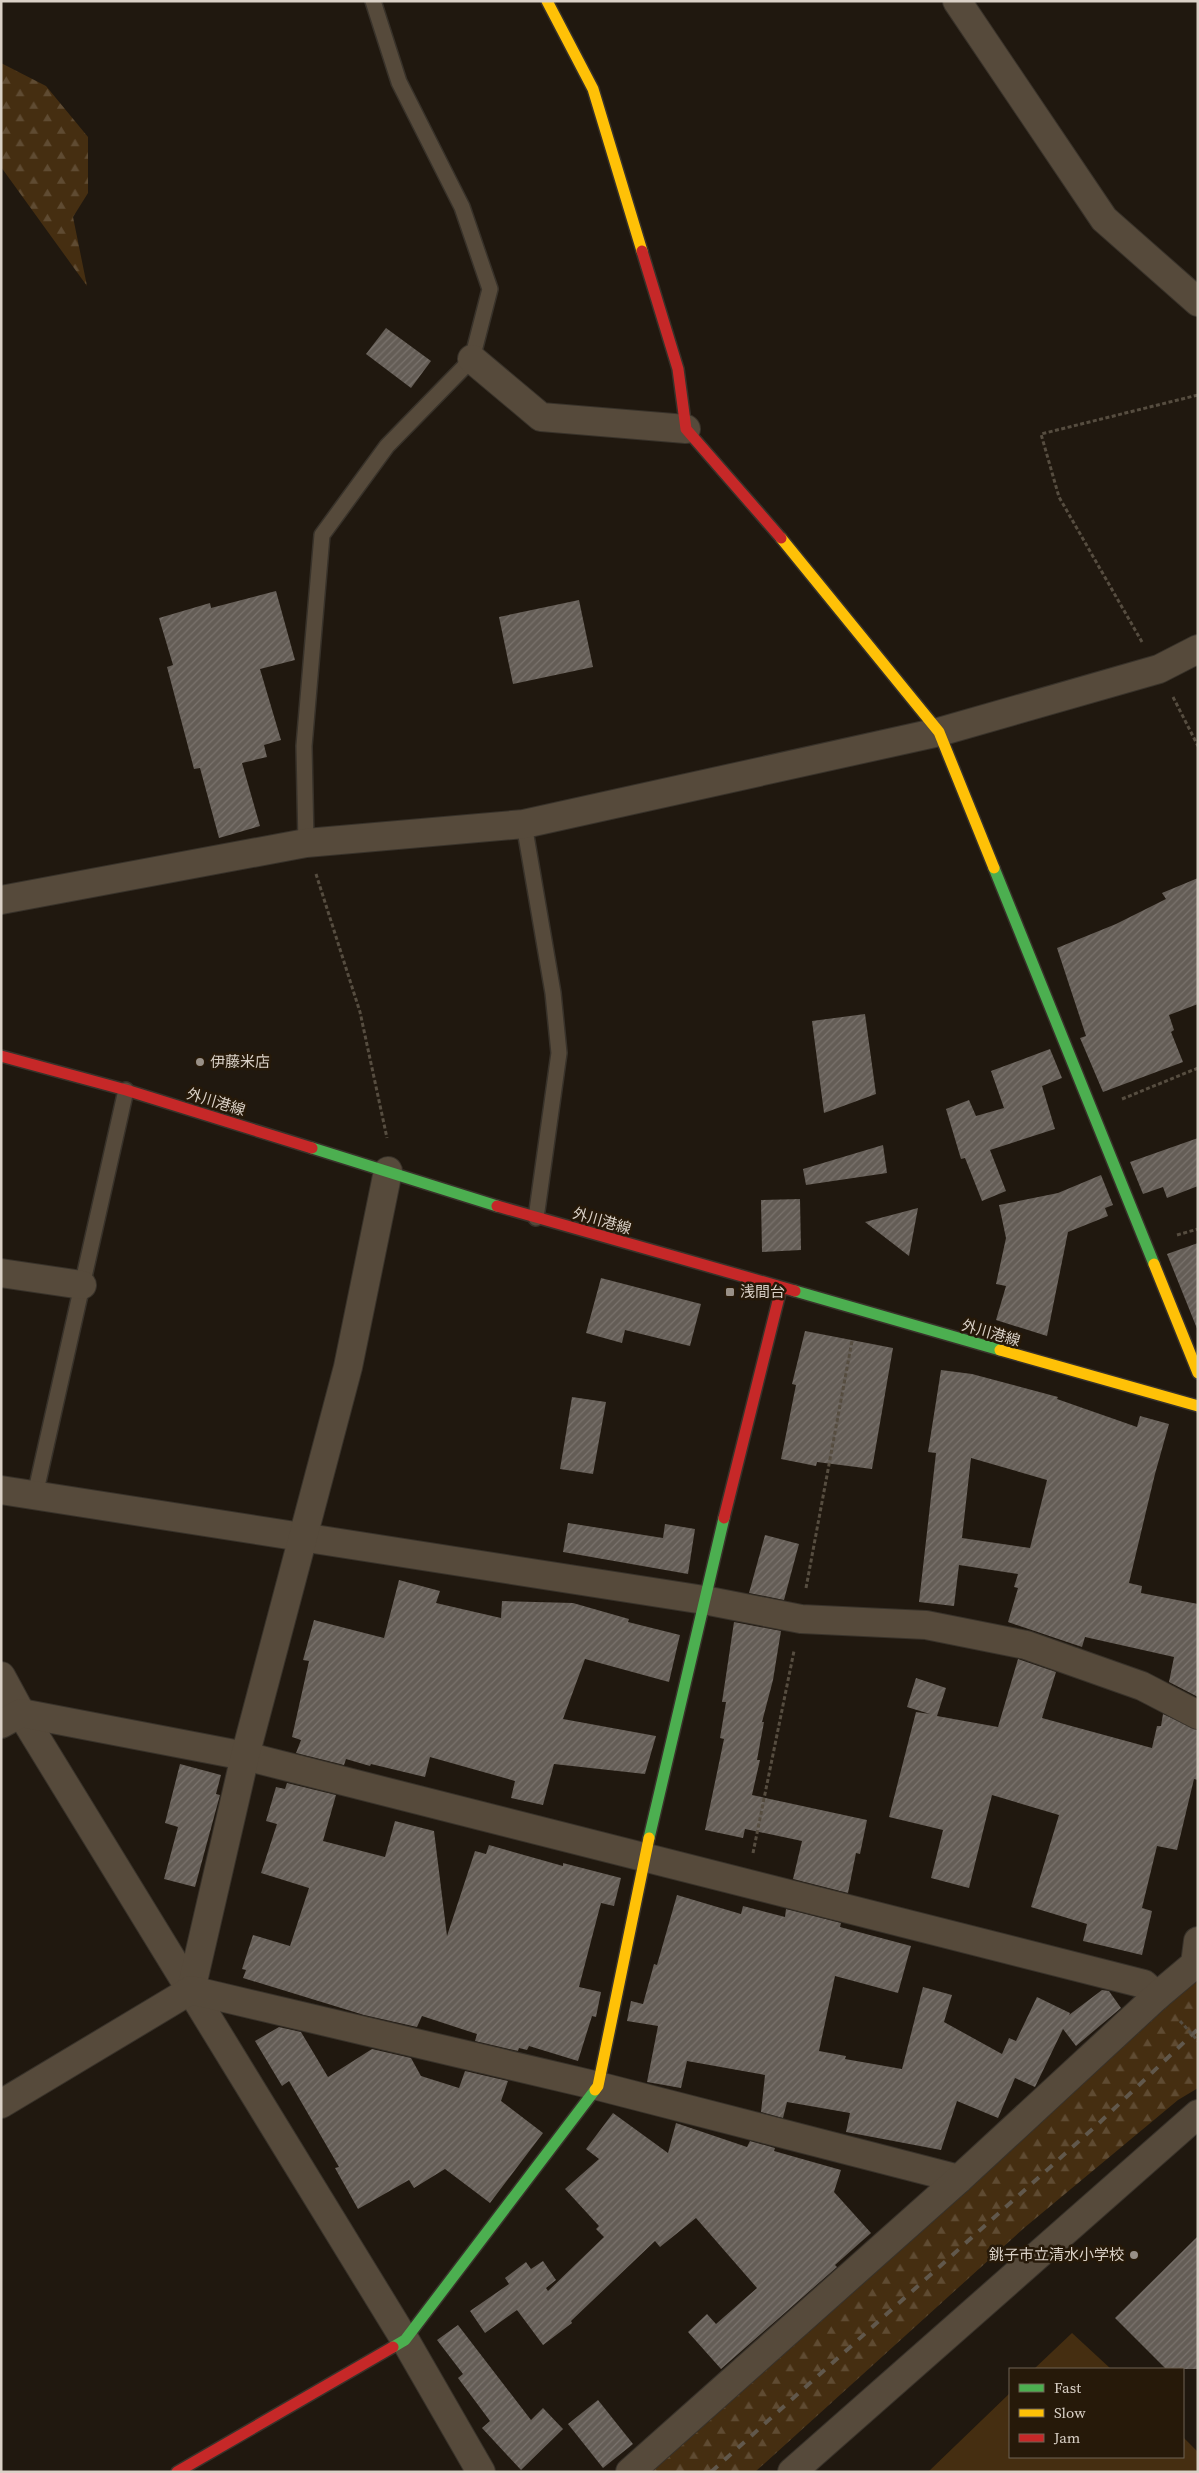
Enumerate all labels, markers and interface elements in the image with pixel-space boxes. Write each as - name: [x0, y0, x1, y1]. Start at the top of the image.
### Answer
- place label: 伊藤米店: [210, 1051, 270, 1072]
- marker: 伊藤米店: [194, 1056, 206, 1068]
- street label: 外川港線: [184, 1083, 248, 1120]
- street label: 外川港線: [570, 1202, 634, 1239]
- place label: 浅間台: [740, 1281, 785, 1302]
- marker: 浅間台: [724, 1286, 736, 1298]
- street label: 外川港線: [959, 1314, 1023, 1351]
- place label: 銚子市立清水小学校: [989, 2244, 1124, 2265]
- marker: 銚子市立清水小学校: [1128, 2249, 1140, 2261]
- legend: [1009, 2368, 1184, 2458]
- text: Fast: [1054, 2377, 1081, 2398]
- text: Slow: [1054, 2402, 1086, 2423]
- text: Jam: [1053, 2427, 1081, 2448]

